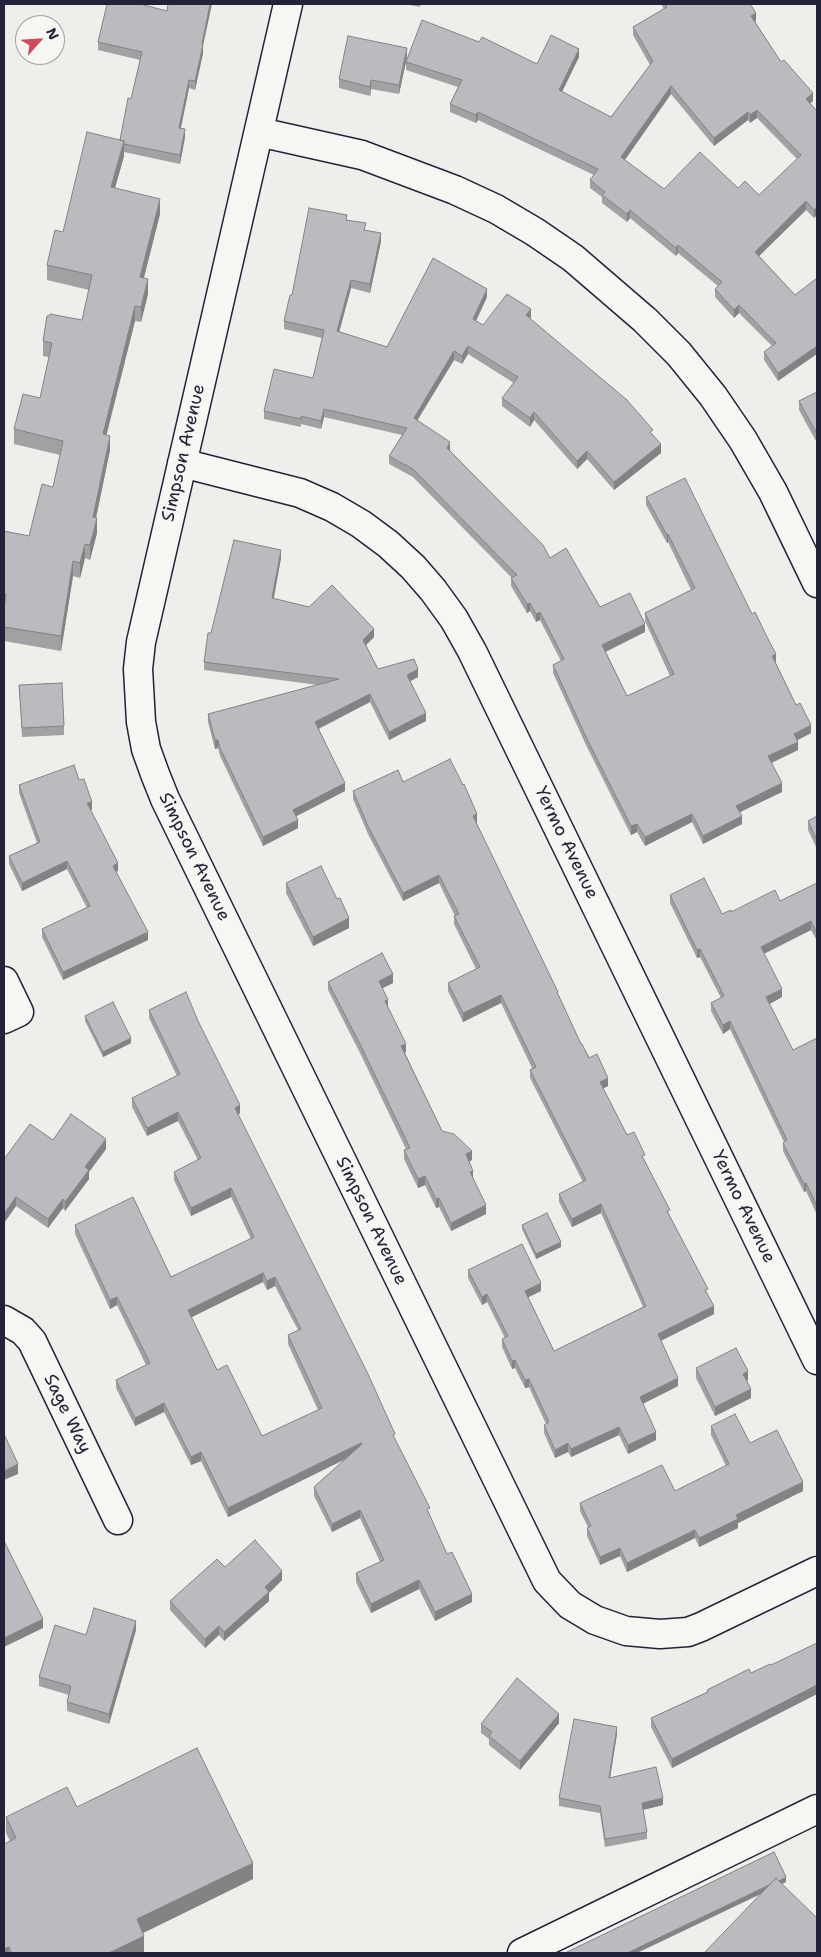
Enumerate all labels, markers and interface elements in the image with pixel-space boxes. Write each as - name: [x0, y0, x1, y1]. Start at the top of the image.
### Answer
- north arrow: [15, 15, 65, 65]
- text: N: [42, 25, 63, 43]
- street label: Simpson Avenue: [158, 382, 210, 524]
- street label: Yermo Avenue: [529, 783, 603, 903]
- street label: Simpson Avenue: [154, 789, 234, 925]
- street label: Yermo Avenue: [706, 1147, 780, 1267]
- street label: Simpson Avenue: [331, 1153, 411, 1289]
- street label: Sage Way: [38, 1371, 96, 1457]

